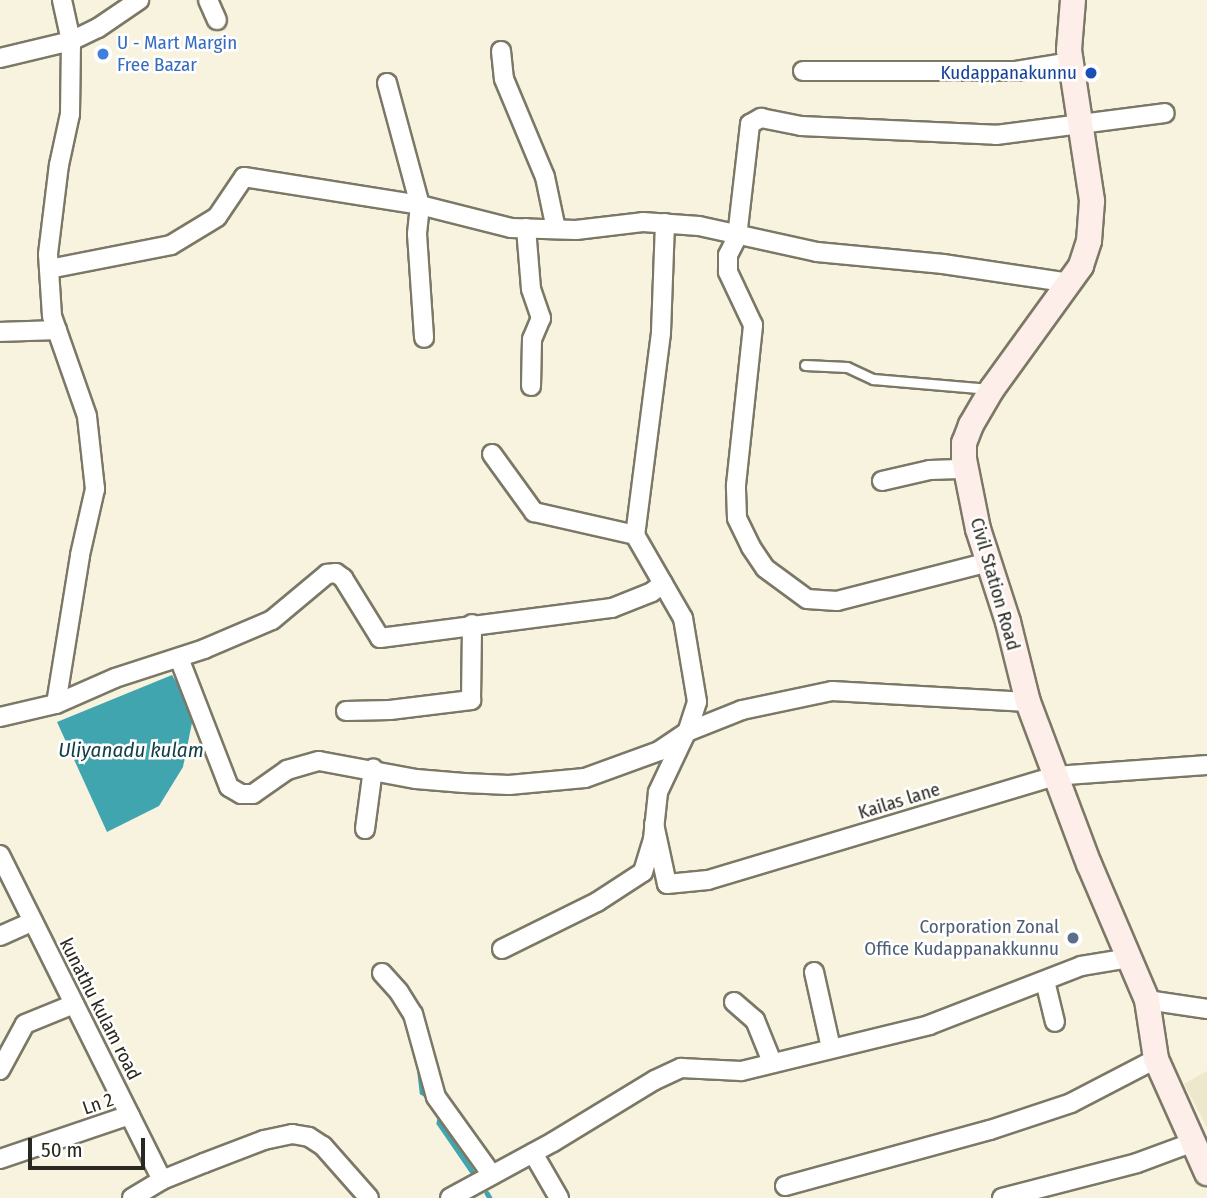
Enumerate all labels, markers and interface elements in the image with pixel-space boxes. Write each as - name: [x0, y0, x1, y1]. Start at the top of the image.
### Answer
- place label: U - Mart Margin Free Bazar: [117, 32, 237, 76]
- marker: U - Mart Margin Free Bazar: [95, 46, 111, 62]
- place label: Kudappanakunnu: [940, 62, 1077, 84]
- marker: Kudappanakunnu: [1083, 65, 1099, 81]
- street label: Civil Station Road: [965, 515, 1025, 653]
- water label: Uliyanadu kulam: [58, 737, 204, 763]
- street label: Kailas lane: [855, 778, 943, 824]
- place label: Corporation Zonal Office Kudappanakkunnu: [864, 916, 1059, 960]
- marker: Corporation Zonal Office Kudappanakkunnu: [1065, 930, 1081, 946]
- street label: kunathu kulam road: [54, 934, 146, 1084]
- street label: Ln 2: [80, 1088, 116, 1120]
- scale bar: [32, 1124, 149, 1168]
- text: 50 m: [41, 1137, 83, 1163]

